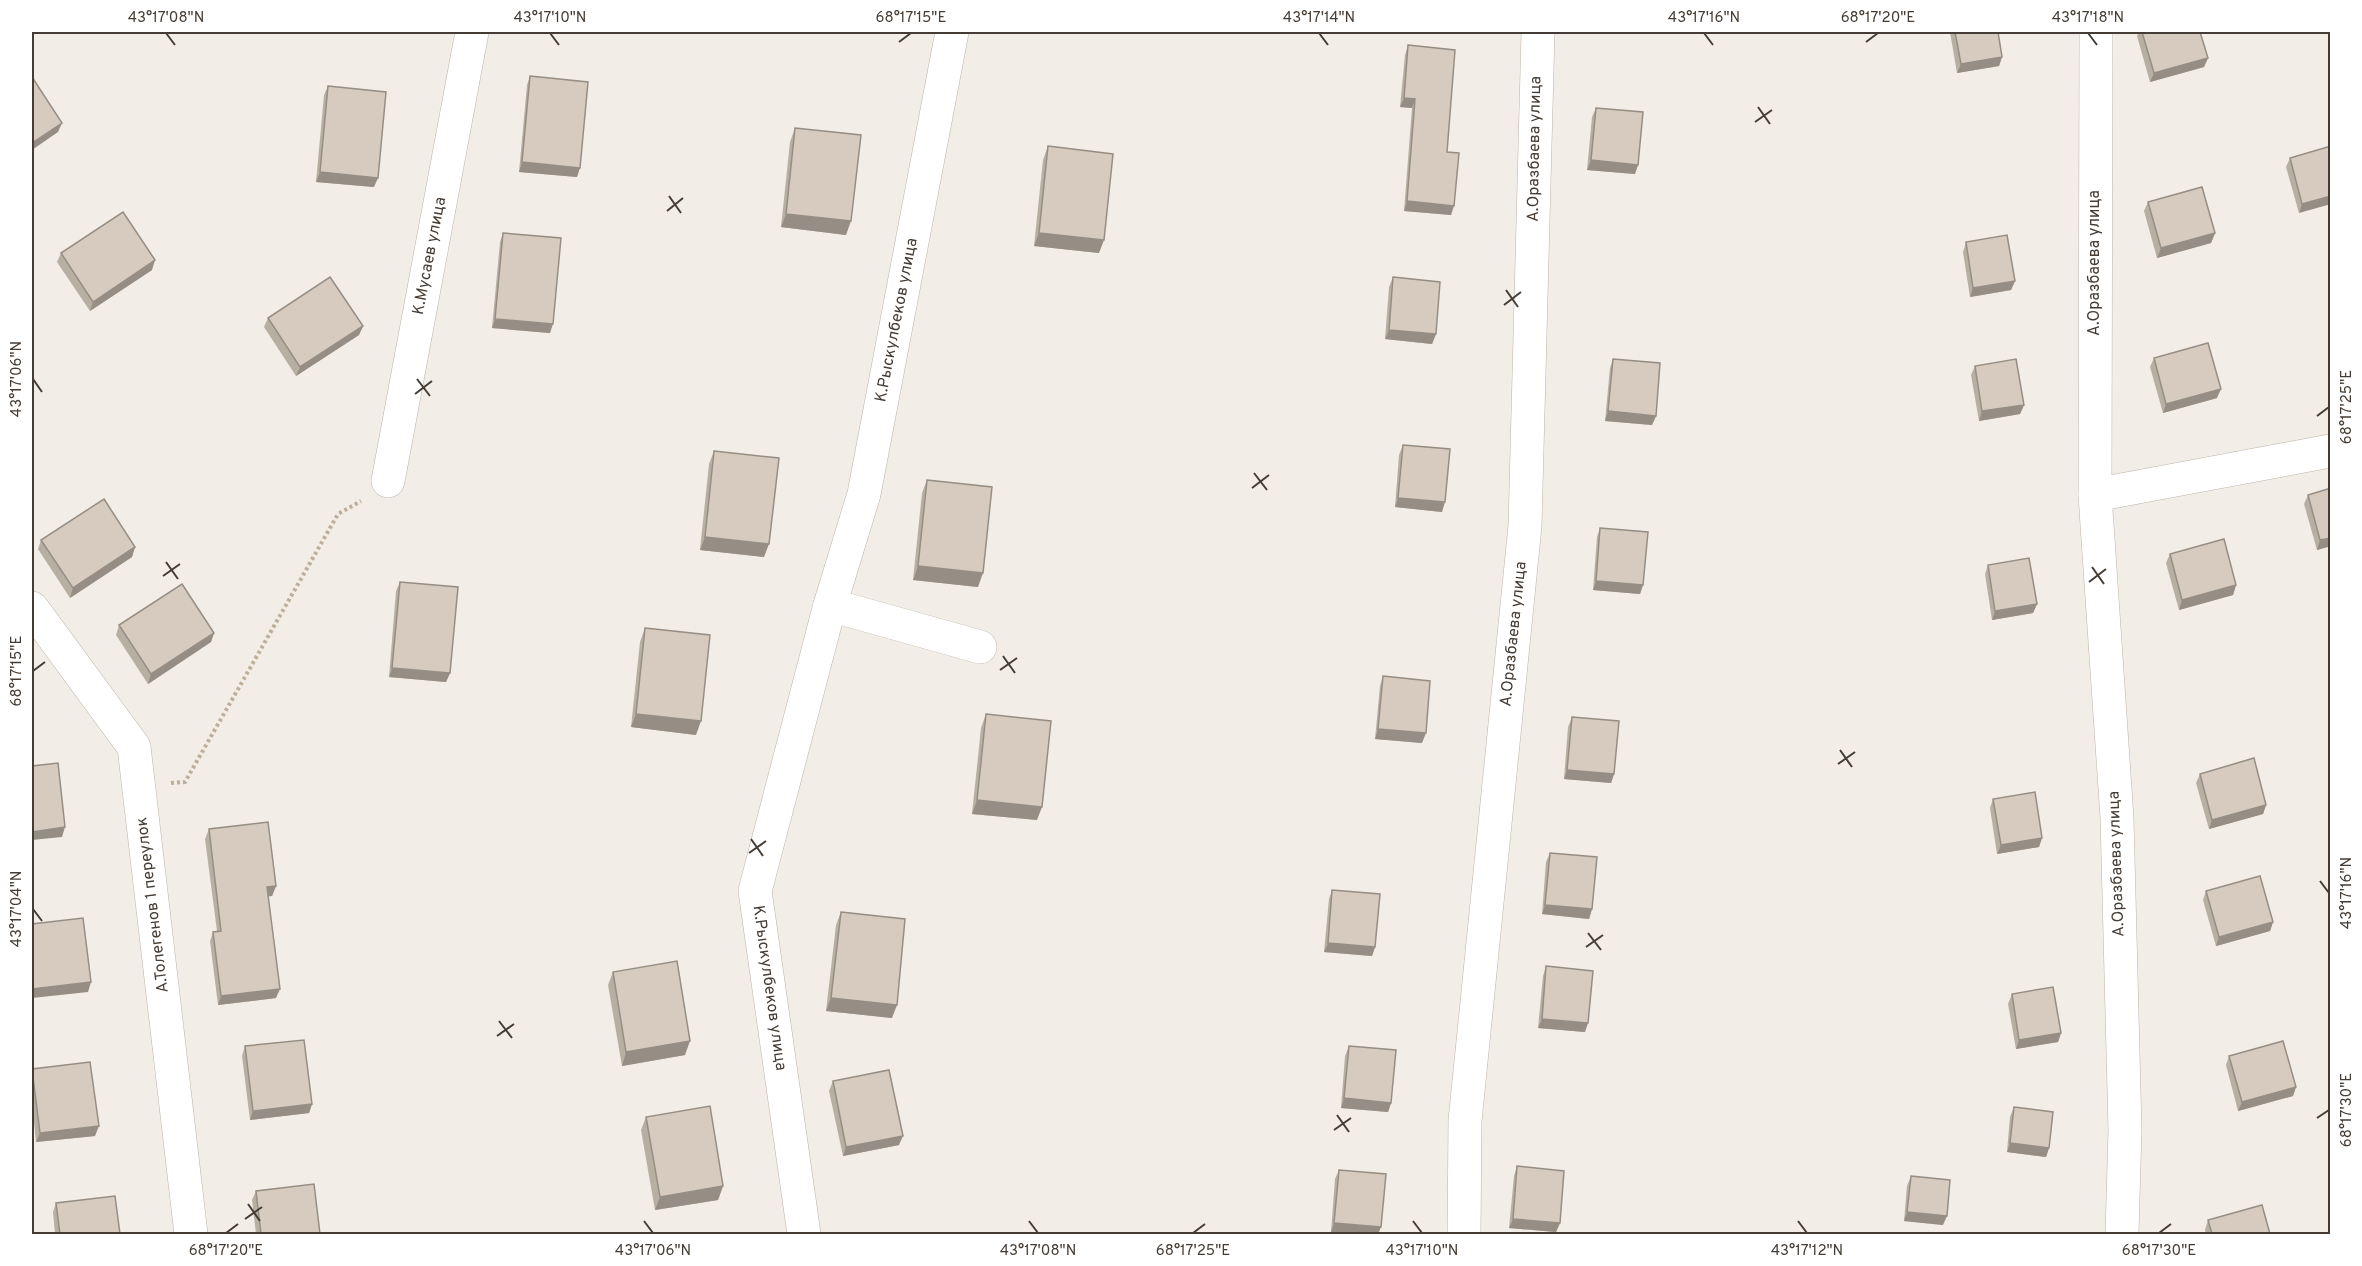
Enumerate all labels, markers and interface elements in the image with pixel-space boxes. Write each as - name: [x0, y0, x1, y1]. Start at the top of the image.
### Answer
- text: 43°17'08"N: [128, 9, 204, 28]
- text: 43°17'10"N: [514, 9, 586, 28]
- text: 68°17'15"E: [876, 9, 946, 28]
- text: 43°17'14"N: [1283, 9, 1355, 28]
- text: 43°17'16"N: [1668, 9, 1740, 28]
- text: 68°17'20"E: [1841, 9, 1915, 28]
- text: 43°17'18"N: [2052, 9, 2124, 28]
- street label: А.Оразбаева улица: [1524, 76, 1546, 222]
- street label: А.Оразбаева улица: [2085, 190, 2105, 336]
- street label: К.Мусаев улица: [409, 195, 451, 317]
- street label: К.Рыскулбеков улица: [871, 236, 923, 404]
- text: 43°17'06"N: [8, 341, 27, 417]
- text: 68°17'25"E: [2338, 370, 2357, 444]
- street label: А.Оразбаева улица: [1496, 560, 1532, 708]
- text: 68°17'15"E: [8, 636, 27, 706]
- street label: А.Оразбаева улица: [2104, 791, 2130, 937]
- street label: А.Толегенов 1 переулок: [132, 816, 174, 994]
- text: 43°17'16"N: [2338, 857, 2357, 929]
- text: 43°17'04"N: [8, 871, 27, 947]
- street label: К.Рыскулбеков улица: [747, 904, 791, 1072]
- text: 68°17'30"E: [2338, 1073, 2357, 1147]
- text: 68°17'20"E: [189, 1242, 263, 1261]
- text: 43°17'06"N: [615, 1242, 691, 1261]
- text: 43°17'08"N: [1000, 1242, 1076, 1261]
- text: 68°17'25"E: [1156, 1242, 1230, 1261]
- text: 43°17'10"N: [1386, 1242, 1458, 1261]
- text: 43°17'12"N: [1771, 1242, 1843, 1261]
- text: 68°17'30"E: [2122, 1242, 2196, 1261]

